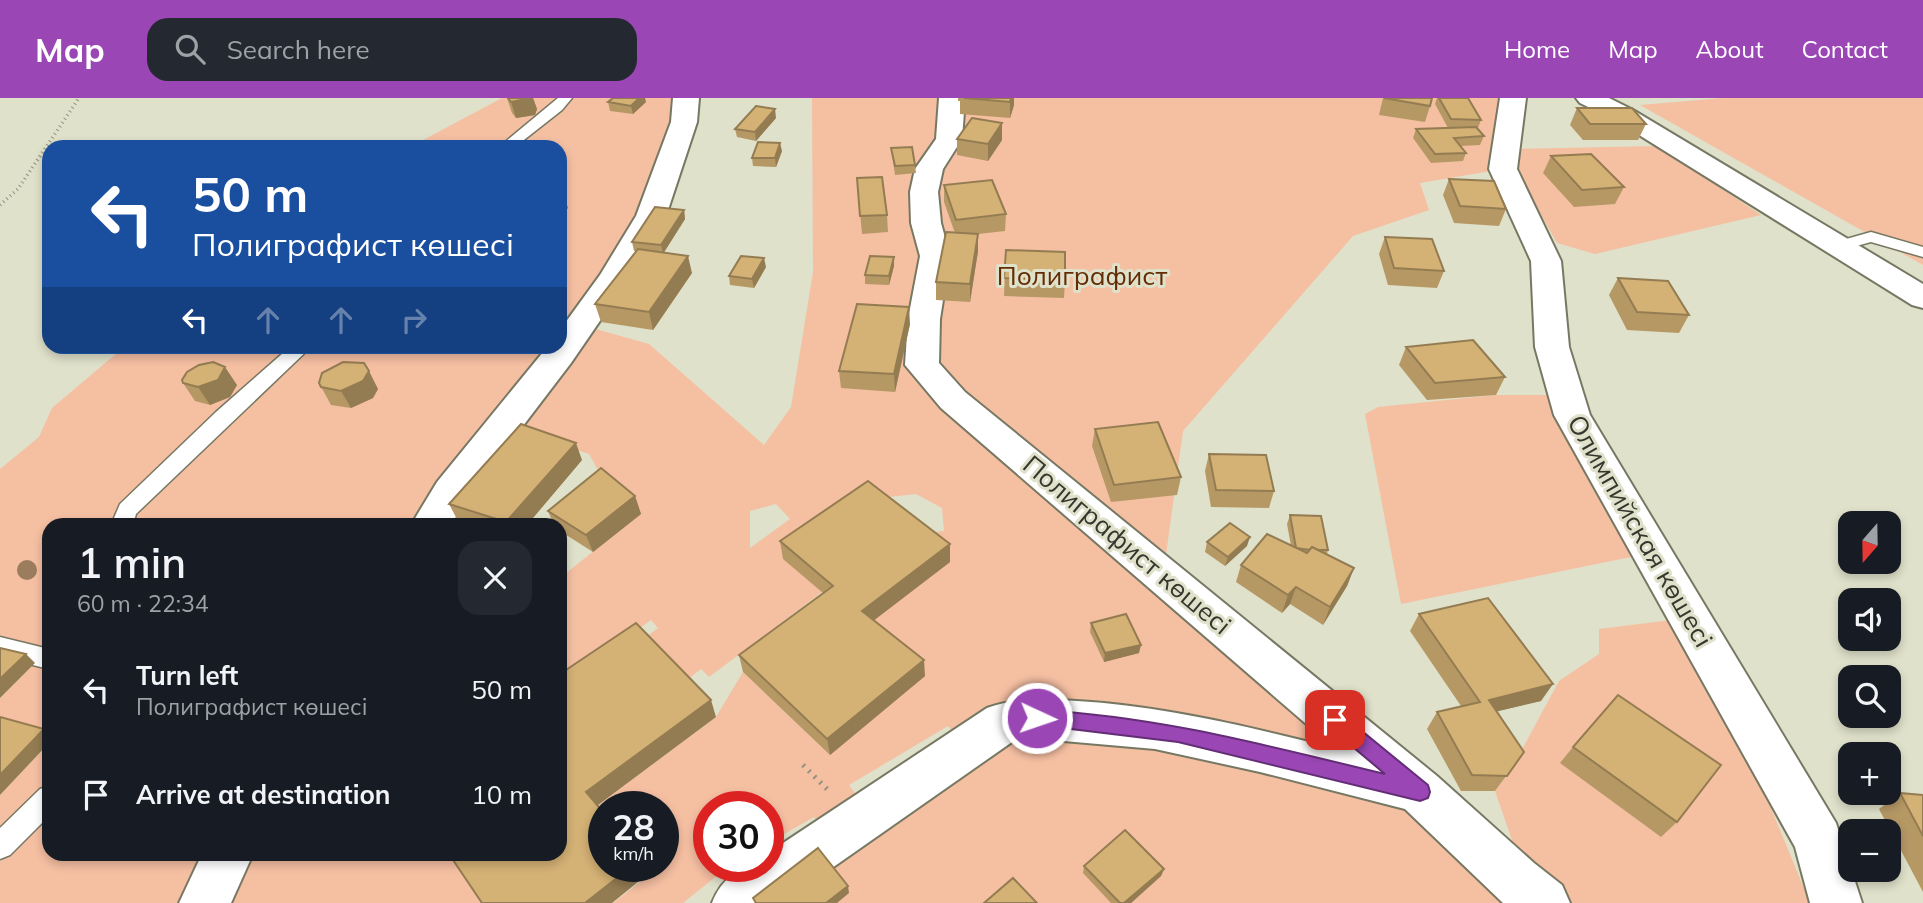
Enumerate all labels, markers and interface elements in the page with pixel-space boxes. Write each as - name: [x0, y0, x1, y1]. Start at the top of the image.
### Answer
- search box: [147, 18, 637, 81]
- text: Map: [35, 29, 105, 70]
- icon: search: [171, 30, 209, 68]
- text: Search here: [227, 33, 370, 66]
- text: Home: [1504, 34, 1570, 64]
- text: Map: [1608, 34, 1658, 64]
- text: About: [1696, 34, 1764, 64]
- text: Contact: [1802, 34, 1888, 64]
- text: 50 m: [192, 163, 308, 224]
- icon: left: [77, 168, 168, 259]
- text: Полиграфист көшесі: [192, 224, 514, 264]
- park label: Полиграфист: [997, 259, 1167, 292]
- icon: left: [176, 301, 214, 339]
- icon: ahead: [249, 301, 287, 339]
- icon: ahead: [322, 301, 360, 339]
- icon: right: [395, 301, 433, 339]
- street label: Олимпийская көшесі: [1560, 409, 1720, 653]
- street label: Полиграфист көшесі: [1017, 448, 1238, 641]
- north arrow: [1838, 511, 1900, 574]
- map controls: [1838, 511, 1901, 882]
- text: 1 min: [77, 536, 186, 589]
- button: close: [458, 541, 532, 615]
- button: sound: [1838, 588, 1901, 651]
- text: 60 m · 22:34: [77, 589, 209, 618]
- text: Turn left: [136, 659, 238, 692]
- button: search: [1838, 665, 1901, 728]
- icon: left: [77, 671, 115, 709]
- text: 50 m: [471, 673, 532, 706]
- position arrow: [1000, 681, 1074, 755]
- pin: [1305, 690, 1365, 750]
- text: Полиграфист көшесі: [136, 692, 367, 721]
- icon: arrive: [1316, 701, 1354, 739]
- button: +: [1838, 742, 1901, 805]
- icon: arrive: [77, 776, 115, 814]
- text: Arrive at destination: [136, 778, 391, 811]
- text: 10 m: [471, 778, 532, 811]
- speed limit sign: 30: [693, 791, 784, 882]
- text: 28: [612, 805, 655, 849]
- button: −: [1838, 819, 1901, 882]
- text: km/h: [613, 842, 654, 865]

